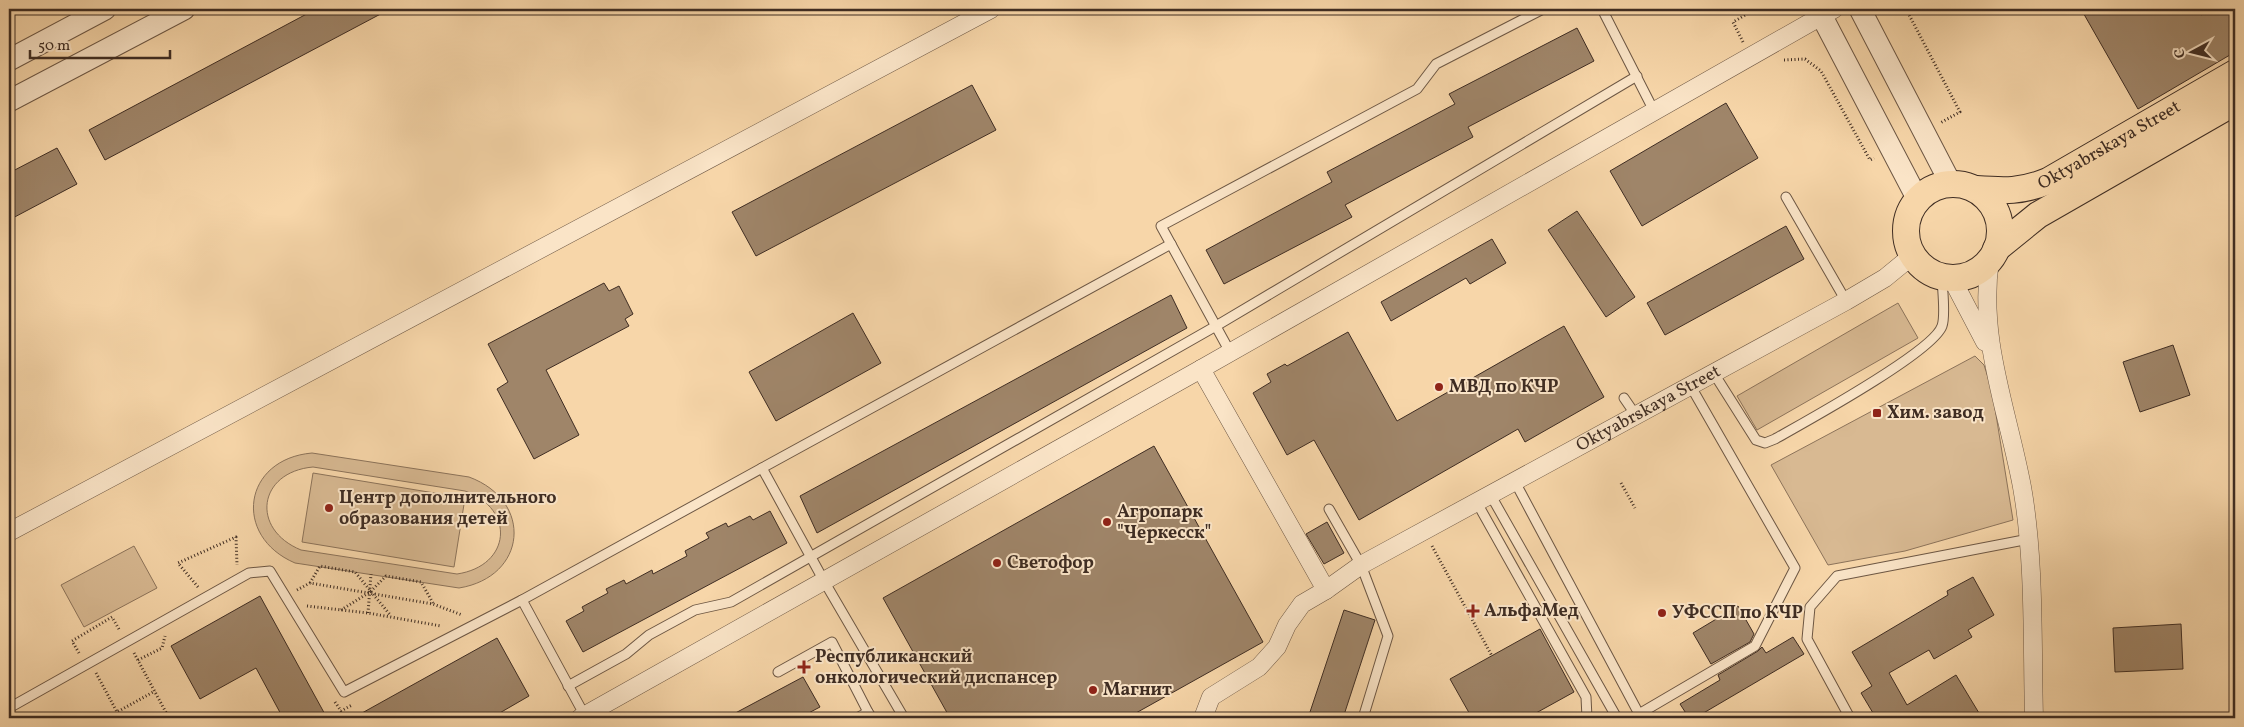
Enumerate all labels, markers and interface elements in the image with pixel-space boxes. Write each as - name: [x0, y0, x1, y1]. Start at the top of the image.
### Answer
- scale bar: [30, 28, 170, 60]
- north arrow: [2166, 28, 2216, 78]
- text: 50 m: [38, 36, 70, 57]
- text: С: [2171, 48, 2191, 59]
- street label: Oktyabrskaya Street: [2034, 95, 2185, 196]
- street label: Oktyabrskaya Street: [1572, 359, 1725, 458]
- place label: МВД по КЧР: [1449, 375, 1558, 400]
- marker: МВД по КЧР: [1433, 381, 1445, 393]
- place label: Хим. завод: [1887, 401, 1984, 426]
- marker: Хим. завод: [1871, 407, 1883, 419]
- place label: Центр дополнительного образования детей: [339, 486, 557, 532]
- place label: Агропарк "Черкесск": [1117, 500, 1211, 546]
- marker: Центр дополнительного образования детей: [323, 502, 335, 514]
- marker: Агропарк "Черкесск": [1101, 516, 1113, 528]
- place label: Светофор: [1007, 551, 1094, 576]
- marker: Светофор: [991, 557, 1003, 569]
- place label: АльфаМед: [1484, 599, 1579, 624]
- place label: УФССП по КЧР: [1672, 601, 1803, 626]
- marker: АльфаМед: [1466, 604, 1480, 618]
- marker: УФССП по КЧР: [1656, 607, 1668, 619]
- place label: Республиканский онкологический диспансер: [815, 645, 1057, 691]
- marker: Республиканский онкологический диспансер: [797, 660, 811, 674]
- place label: Магнит: [1103, 678, 1172, 703]
- marker: Магнит: [1087, 684, 1099, 696]

